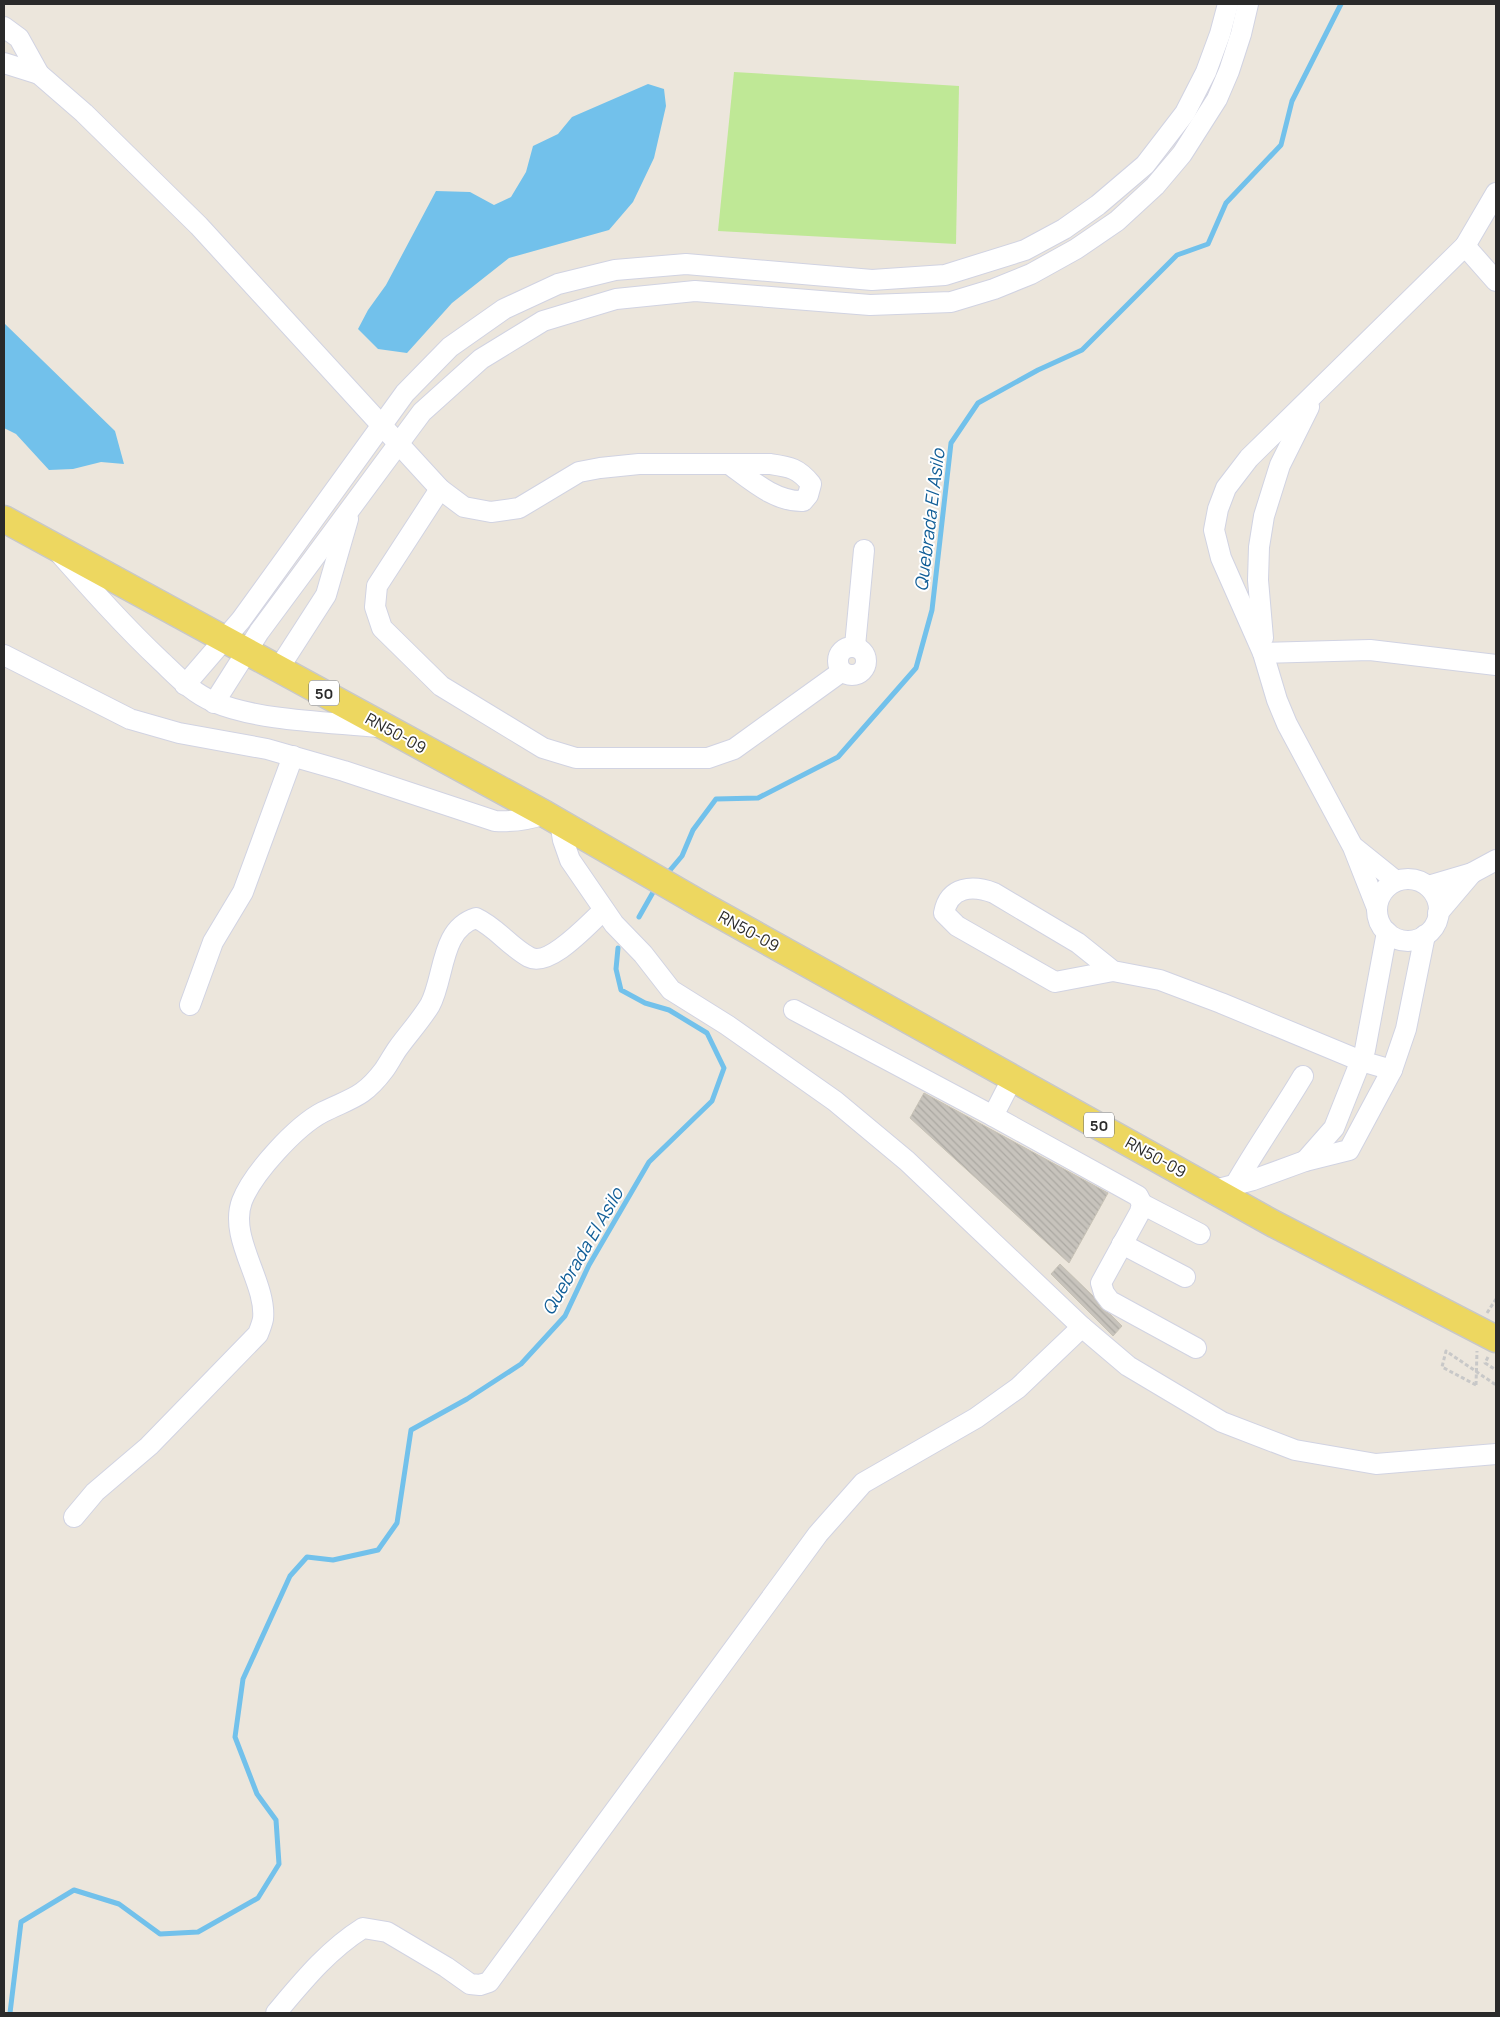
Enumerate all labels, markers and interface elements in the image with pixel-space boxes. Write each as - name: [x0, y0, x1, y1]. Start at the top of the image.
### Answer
- water label: Quebrada El Asilo: [908, 446, 950, 593]
- road number: 50: [309, 680, 339, 706]
- street label: RN50-09: [362, 707, 430, 759]
- street label: RN50-09: [715, 905, 783, 957]
- road number: 50: [1084, 1112, 1114, 1138]
- street label: RN50-09: [1122, 1131, 1190, 1183]
- water label: Quebrada El Asilo: [536, 1182, 629, 1319]

